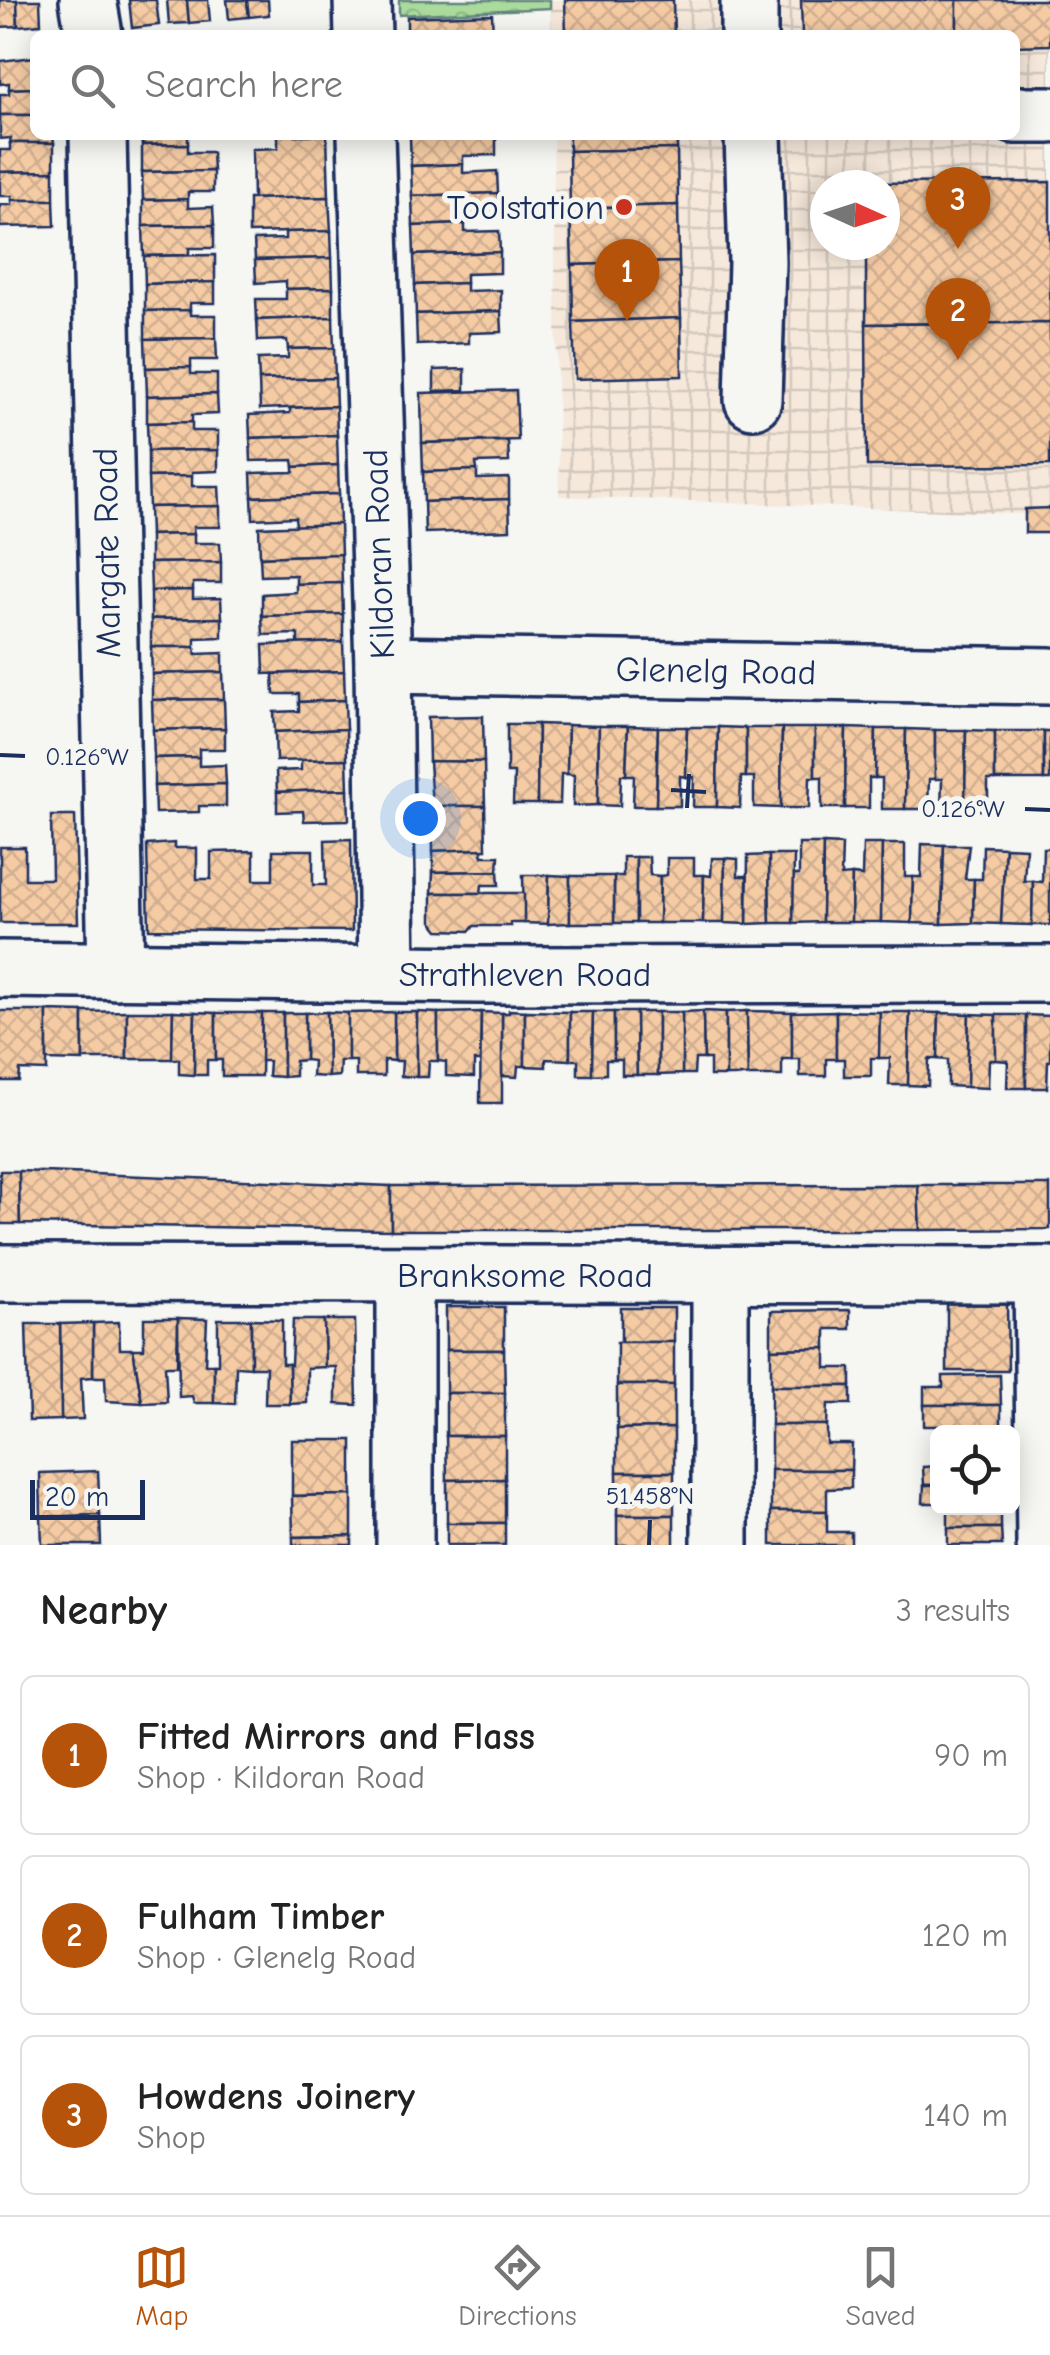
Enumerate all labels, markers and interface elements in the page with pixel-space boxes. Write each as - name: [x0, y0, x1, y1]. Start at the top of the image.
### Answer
- search box: [30, 30, 1020, 140]
- icon: search: [65, 58, 120, 113]
- text: Search here: [145, 63, 343, 107]
- pin: 3: [926, 166, 990, 249]
- north arrow: [810, 170, 900, 260]
- place label: Toolstation: [447, 187, 604, 228]
- marker: Toolstation: [613, 196, 635, 218]
- pin: 1: [594, 238, 660, 321]
- pin: 2: [926, 278, 990, 360]
- street label: Margate Road: [85, 447, 129, 659]
- street label: Kildoran Road: [355, 448, 403, 660]
- street label: Glenelg Road: [615, 649, 817, 693]
- text: 0.126°W: [45, 742, 129, 771]
- your location: [395, 793, 446, 844]
- text: 0.126°W: [921, 794, 1005, 823]
- street label: Strathleven Road: [399, 954, 651, 995]
- street label: Branksome Road: [397, 1255, 653, 1296]
- map controls: [930, 1425, 1020, 1515]
- button: locate: [930, 1425, 1020, 1515]
- scale bar: [30, 1475, 145, 1520]
- text: 20 m: [45, 1481, 109, 1513]
- text: 51.458°N: [606, 1481, 694, 1510]
- text: Nearby: [40, 1586, 167, 1635]
- text: 3 results: [896, 1592, 1010, 1629]
- text: Fitted Mirrors and Flass: [137, 1715, 535, 1759]
- text: 1: [68, 1737, 81, 1774]
- text: 90 m: [934, 1737, 1008, 1774]
- text: Shop · Kildoran Road: [137, 1759, 425, 1796]
- text: Fulham Timber: [137, 1895, 384, 1939]
- text: 2: [67, 1917, 82, 1954]
- text: 120 m: [922, 1917, 1008, 1954]
- text: Shop · Glenelg Road: [137, 1939, 416, 1976]
- text: Howdens Joinery: [137, 2075, 415, 2119]
- text: 3: [67, 2097, 82, 2134]
- text: 140 m: [923, 2097, 1008, 2134]
- text: Shop: [137, 2119, 206, 2156]
- tab: Map: [134, 2240, 189, 2332]
- tab: Directions: [458, 2240, 577, 2332]
- tab: Saved: [846, 2240, 916, 2332]

